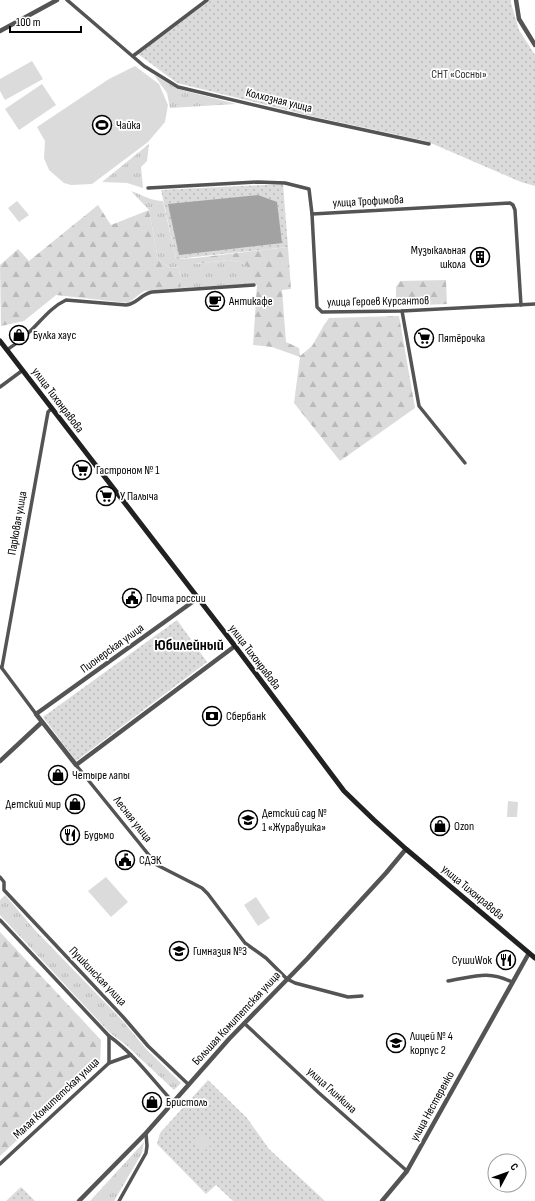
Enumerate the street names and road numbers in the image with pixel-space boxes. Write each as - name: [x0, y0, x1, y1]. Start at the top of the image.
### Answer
- street label: Колхозная улица: [244, 85, 314, 116]
- street label: улица Трофимова: [332, 192, 404, 211]
- street label: улица Героев Курсантов: [327, 293, 429, 310]
- street label: улица Тихонравова: [28, 365, 87, 436]
- street label: Парковая улица: [4, 490, 31, 556]
- street label: Пионерская улица: [78, 620, 147, 676]
- street label: улица Тихонравова: [225, 622, 284, 693]
- street label: Лесная улица: [109, 792, 156, 846]
- street label: улица Тихонравова: [438, 862, 508, 923]
- street label: Пушкинская улица: [66, 944, 130, 1009]
- street label: Большая Комитетская улица: [189, 968, 284, 1068]
- street label: Малая Комитетская улица: [10, 1054, 103, 1142]
- street label: улица Глинкина: [304, 1064, 360, 1117]
- street label: улица Нестеренко: [407, 1069, 458, 1144]

